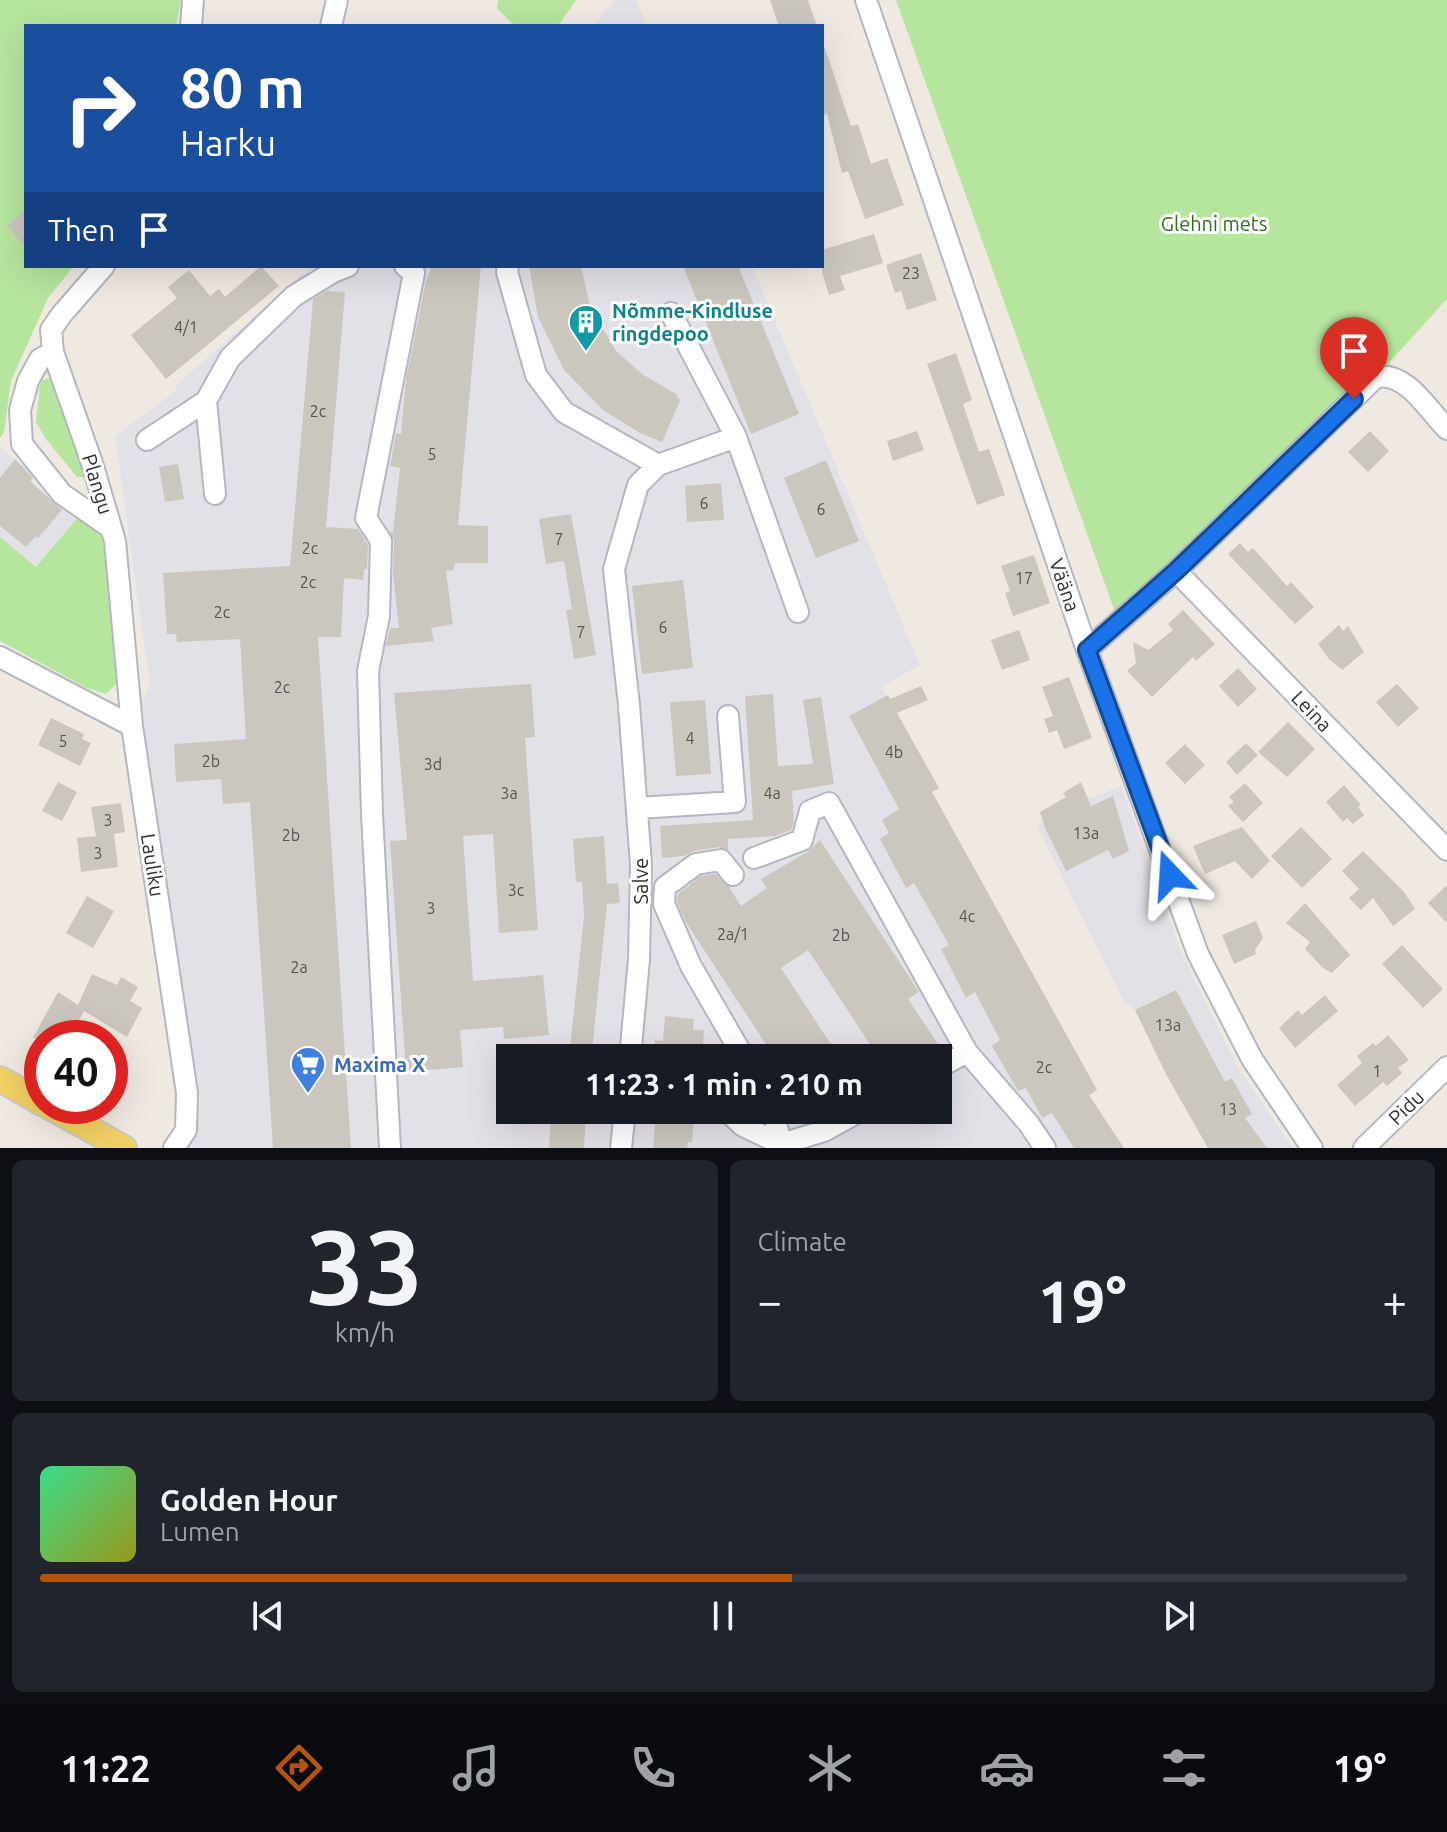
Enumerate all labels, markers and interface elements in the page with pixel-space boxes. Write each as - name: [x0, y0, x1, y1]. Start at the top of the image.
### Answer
- icon: right: [48, 56, 152, 160]
- text: 80 m: [180, 56, 305, 119]
- text: Harku: [180, 122, 276, 163]
- icon: arrive: [132, 208, 176, 252]
- park label: Glehni mets: [1161, 212, 1267, 235]
- text: Then: [48, 213, 116, 247]
- house number: 23: [902, 264, 920, 282]
- place label: Nõmme-Kindluse ringdepoo: [612, 299, 773, 345]
- building icon: Nõmme-Kindluse ringdepoo: [567, 303, 605, 353]
- pin: [1320, 317, 1388, 399]
- house number: 4/1: [174, 318, 198, 336]
- icon: arrive: [1332, 329, 1376, 373]
- house number: 2c: [310, 402, 327, 420]
- house number: 5: [427, 445, 437, 463]
- street label: Plangu: [78, 451, 118, 517]
- house number: 6: [699, 494, 709, 512]
- house number: 6: [816, 500, 826, 518]
- house number: 7: [554, 530, 564, 548]
- house number: 2c: [302, 539, 319, 557]
- street label: Vääna: [1045, 555, 1085, 615]
- house number: 17: [1015, 569, 1033, 587]
- house number: 2c: [300, 573, 317, 591]
- house number: 2c: [214, 603, 231, 621]
- house number: 6: [658, 618, 668, 636]
- house number: 7: [576, 623, 586, 641]
- house number: 2c: [274, 678, 291, 696]
- street label: Leina: [1287, 686, 1337, 736]
- house number: 4: [685, 729, 695, 747]
- house number: 5: [58, 732, 68, 750]
- house number: 4b: [885, 743, 903, 761]
- house number: 2b: [202, 752, 220, 770]
- house number: 3d: [424, 755, 442, 773]
- house number: 3a: [500, 784, 518, 802]
- house number: 4a: [763, 784, 781, 802]
- house number: 3: [103, 811, 113, 829]
- house number: 13a: [1073, 824, 1099, 842]
- house number: 2b: [282, 826, 300, 844]
- street label: Lauliku: [137, 832, 169, 898]
- position arrow: [1128, 833, 1212, 917]
- house number: 3: [93, 844, 103, 862]
- street label: Salve: [629, 858, 652, 904]
- house number: 3c: [508, 881, 525, 899]
- house number: 3: [426, 899, 436, 917]
- house number: 4c: [959, 907, 976, 925]
- house number: 2a/1: [717, 925, 749, 943]
- house number: 2b: [832, 926, 850, 944]
- house number: 2a: [290, 958, 308, 976]
- house number: 13a: [1155, 1016, 1181, 1034]
- speed limit sign: 40: [24, 1020, 128, 1124]
- supermarket icon: Maxima X: [289, 1045, 327, 1095]
- place label: Maxima X: [334, 1053, 425, 1076]
- house number: 2c: [1036, 1058, 1053, 1076]
- house number: 1: [1372, 1062, 1382, 1080]
- text: 11:23 · 1 min · 210 m: [585, 1067, 863, 1101]
- street label: Pidu: [1384, 1085, 1428, 1129]
- house number: 13: [1219, 1100, 1237, 1118]
- text: 33: [306, 1207, 423, 1324]
- text: Climate: [758, 1227, 847, 1256]
- text: 19°: [1038, 1267, 1127, 1334]
- text: −: [758, 1276, 782, 1325]
- text: +: [1382, 1276, 1407, 1325]
- text: km/h: [335, 1318, 395, 1347]
- text: Golden Hour: [160, 1483, 338, 1517]
- text: Lumen: [160, 1517, 240, 1546]
- icon: previous: [246, 1594, 290, 1638]
- icon: pause: [701, 1594, 745, 1638]
- icon: next: [1157, 1594, 1201, 1638]
- icon: directions: [271, 1740, 327, 1796]
- icon: music: [448, 1740, 504, 1796]
- icon: phone: [625, 1740, 681, 1796]
- icon: climate: [802, 1740, 858, 1796]
- icon: car: [979, 1740, 1035, 1796]
- icon: filters: [1156, 1740, 1212, 1796]
- text: 11:22: [60, 1748, 151, 1789]
- text: 19°: [1333, 1748, 1386, 1789]

